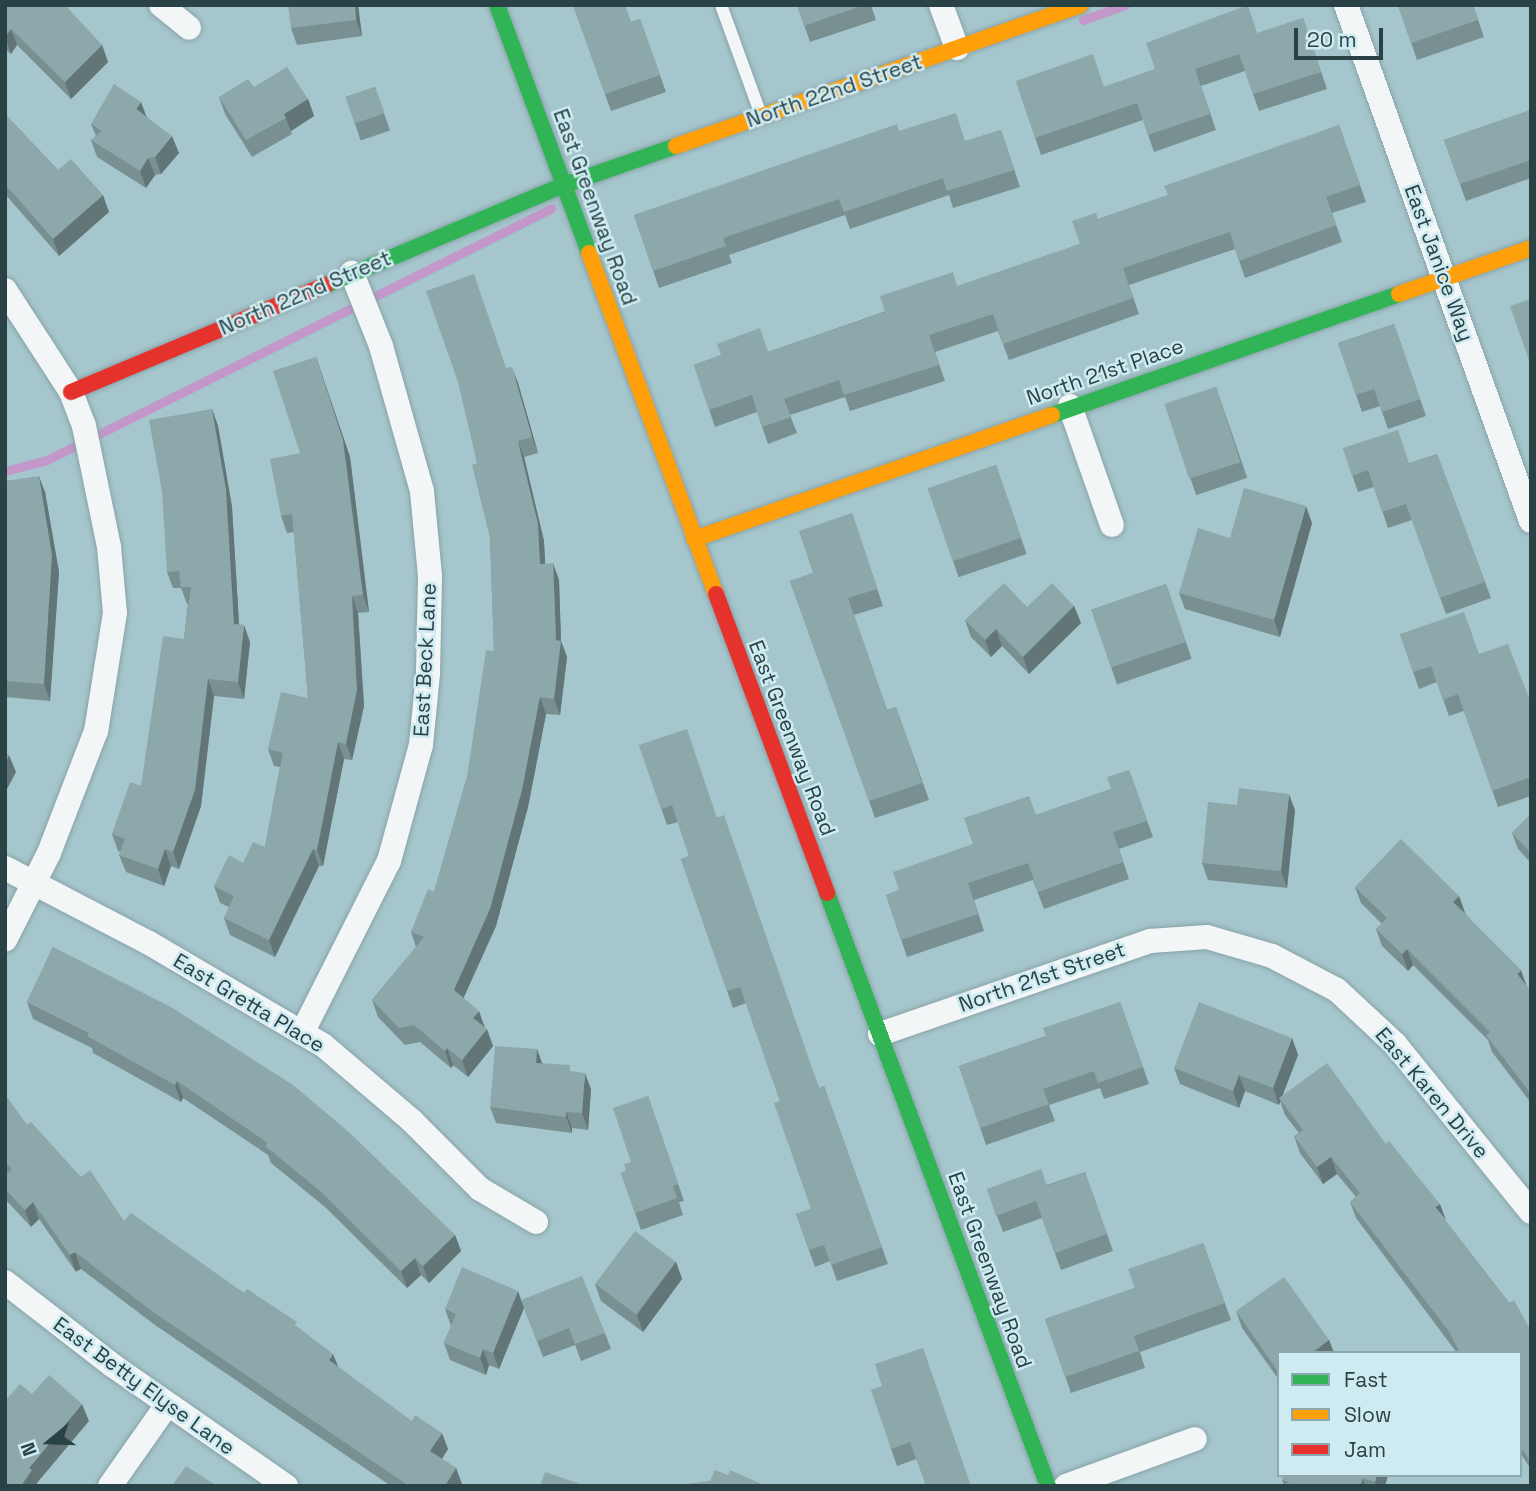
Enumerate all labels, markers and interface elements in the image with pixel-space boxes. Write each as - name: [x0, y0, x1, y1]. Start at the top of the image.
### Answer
- scale bar: [1298, 14, 1387, 58]
- text: 20 m: [1307, 26, 1357, 53]
- street label: North 22nd Street: [743, 49, 925, 133]
- street label: East Greenway Road: [548, 105, 642, 309]
- street label: East Janice Way: [1399, 181, 1479, 345]
- street label: North 22nd Street: [215, 245, 395, 341]
- street label: North 21st Place: [1023, 333, 1187, 411]
- street label: East Beck Lane: [408, 582, 442, 738]
- street label: East Greenway Road: [743, 637, 841, 839]
- street label: North 21st Street: [956, 937, 1128, 1017]
- street label: East Gretta Place: [169, 948, 329, 1058]
- street label: East Karen Drive: [1370, 1022, 1494, 1164]
- street label: East Greenway Road: [943, 1168, 1037, 1372]
- street label: East Betty Elyse Lane: [48, 1312, 240, 1460]
- legend: [1277, 1351, 1522, 1477]
- text: Fast: [1344, 1366, 1388, 1393]
- text: Slow: [1344, 1401, 1392, 1428]
- north arrow: [14, 1407, 84, 1477]
- text: Jam: [1344, 1436, 1386, 1463]
- text: N: [15, 1439, 43, 1459]

